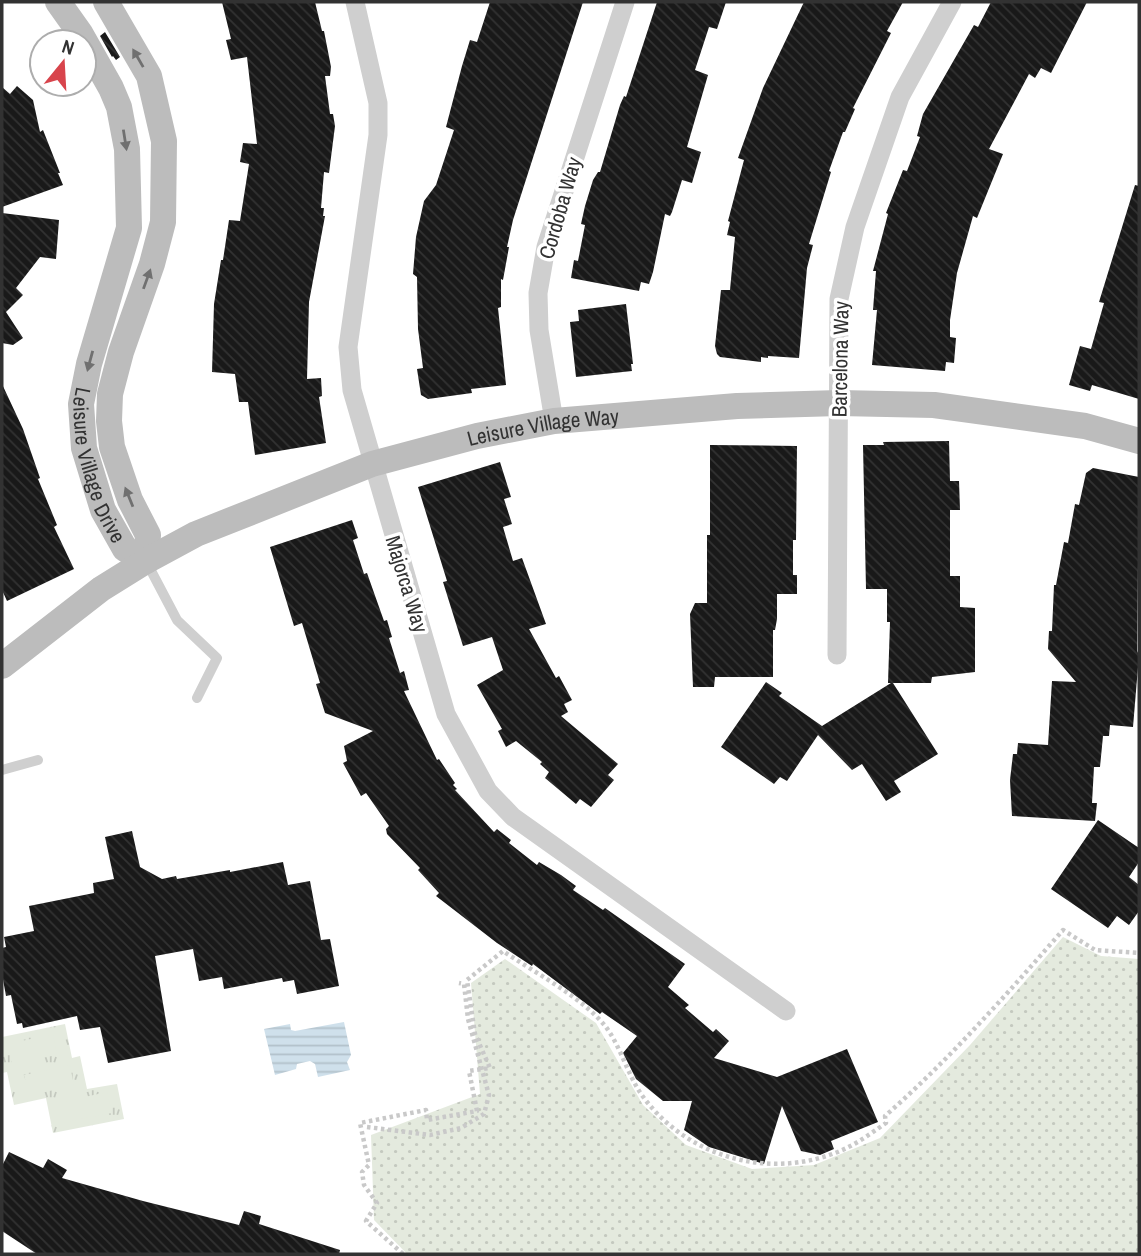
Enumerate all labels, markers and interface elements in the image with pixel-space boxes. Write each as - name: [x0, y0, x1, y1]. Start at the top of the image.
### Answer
- north arrow: [28, 28, 98, 98]
- text: N: [59, 33, 78, 61]
- one-way arrow: [132, 48, 144, 68]
- one-way arrow: [120, 129, 131, 151]
- street label: Cordoba Way: [532, 153, 588, 262]
- one-way arrow: [142, 268, 153, 289]
- street label: Barcelona Way: [824, 300, 856, 417]
- one-way arrow: [84, 350, 95, 372]
- street label: Leisure Village Drive: [66, 385, 133, 548]
- street label: Leisure Village Way: [464, 401, 620, 453]
- one-way arrow: [124, 486, 135, 507]
- street label: Majorca Way: [379, 532, 436, 636]

